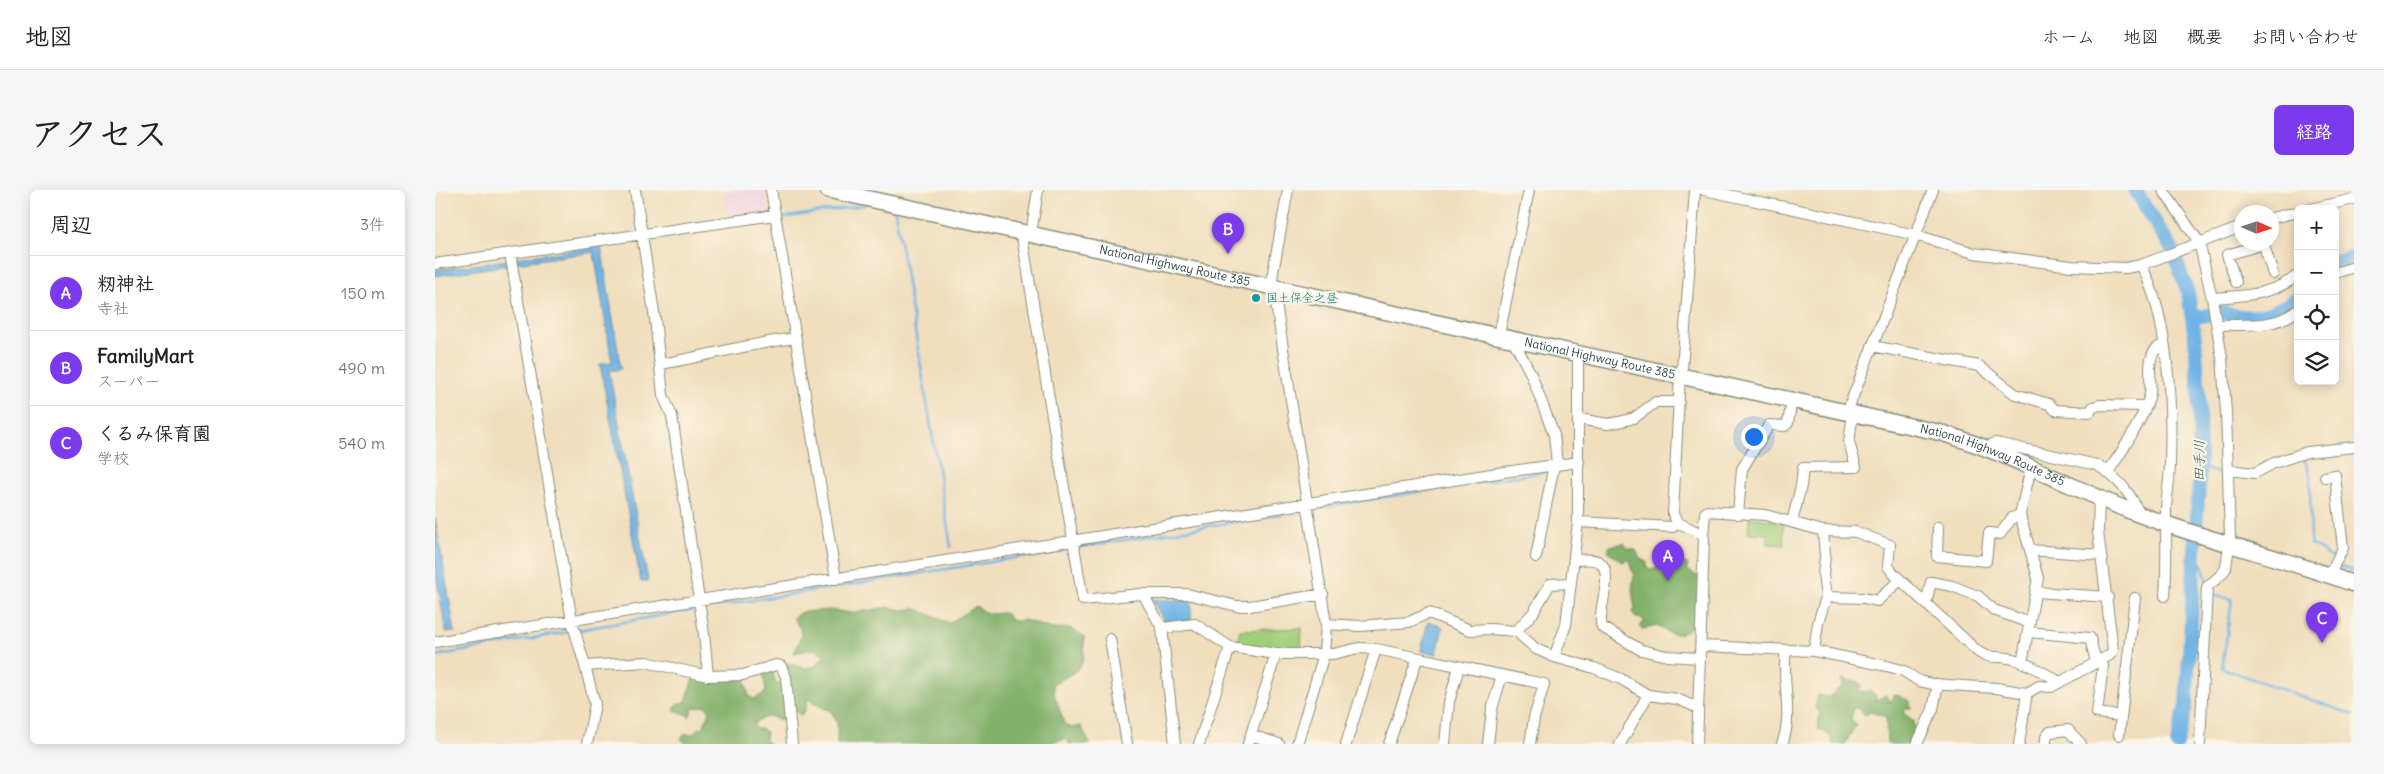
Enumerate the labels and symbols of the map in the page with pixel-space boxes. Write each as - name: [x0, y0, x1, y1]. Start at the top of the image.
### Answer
- north arrow: [2234, 205, 2279, 250]
- pin: B: [1212, 213, 1244, 254]
- street label: National Highway Route 385: [1098, 241, 1252, 289]
- place label: 国土保全之昼: [1266, 290, 1338, 305]
- marker: 国土保全之昼: [1250, 292, 1262, 304]
- street label: National Highway Route 385: [1523, 334, 1677, 382]
- street label: National Highway Route 385: [1919, 420, 2068, 489]
- your location: [1741, 424, 1767, 450]
- water label: 田手川: [2190, 440, 2208, 482]
- pin: A: [1652, 540, 1684, 581]
- pin: C: [2306, 602, 2338, 643]

